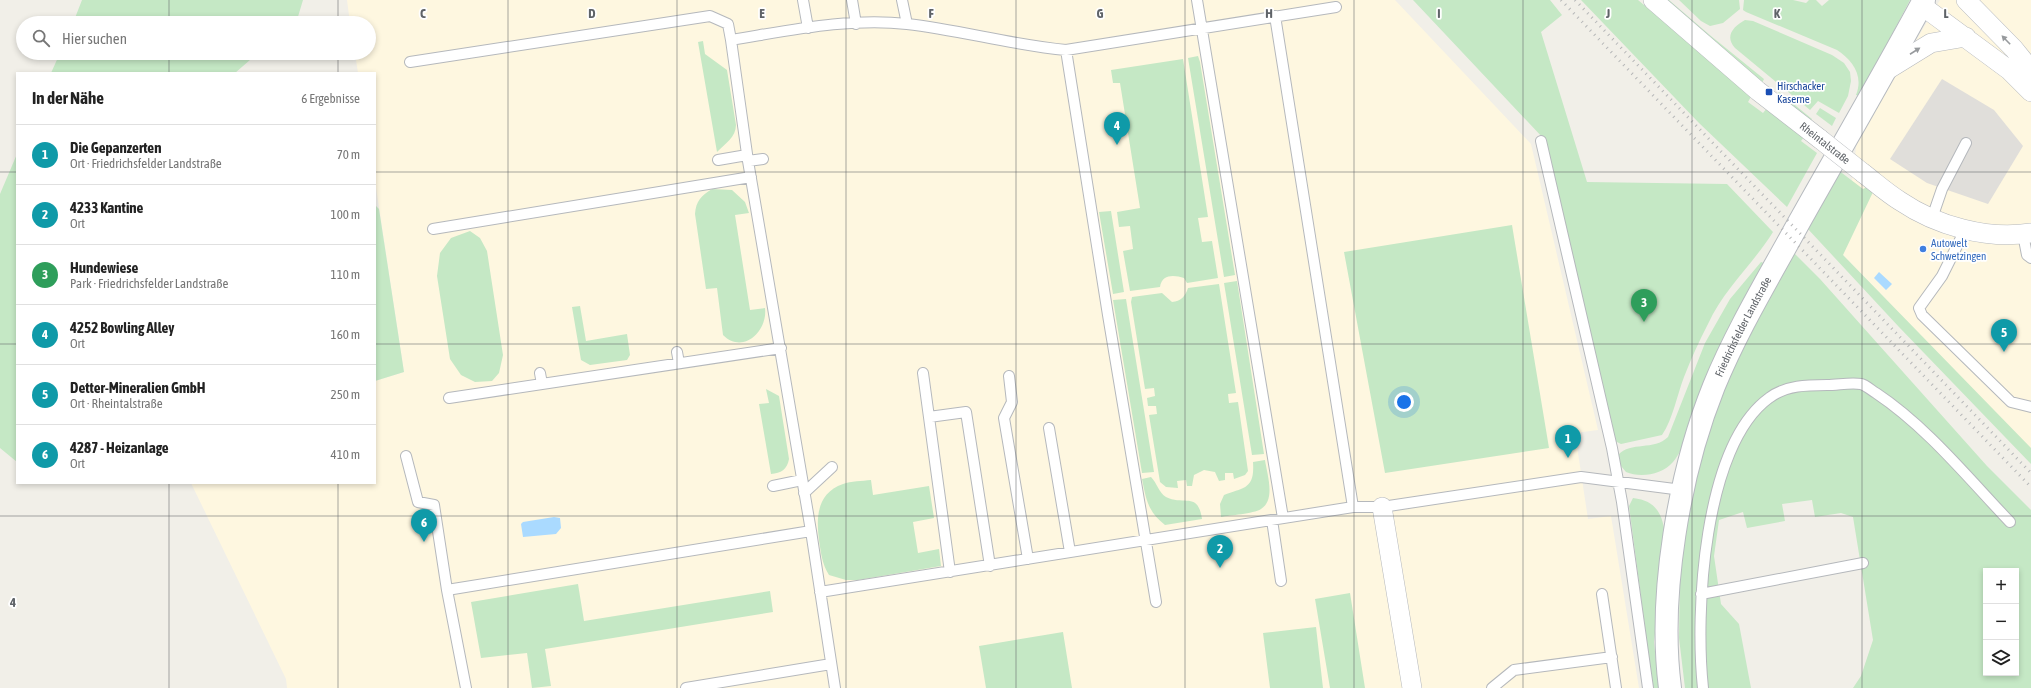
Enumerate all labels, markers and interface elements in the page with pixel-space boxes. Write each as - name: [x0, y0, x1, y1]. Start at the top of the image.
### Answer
- text: C: [420, 6, 426, 21]
- text: D: [588, 6, 596, 21]
- text: E: [759, 6, 765, 21]
- text: F: [928, 6, 934, 21]
- text: G: [1097, 6, 1104, 21]
- text: H: [1265, 6, 1273, 21]
- text: I: [1437, 6, 1441, 21]
- text: J: [1605, 6, 1610, 21]
- text: K: [1774, 6, 1781, 21]
- text: L: [1943, 6, 1949, 21]
- search box: [16, 16, 376, 60]
- icon: search: [30, 27, 52, 49]
- text: Hier suchen: [62, 30, 127, 47]
- one-way arrow: [2001, 35, 2010, 45]
- one-way arrow: [1910, 47, 1921, 55]
- place label: Hirschacker Kaserne: [1777, 80, 1825, 105]
- marker: Hirschacker Kaserne: [1764, 87, 1774, 97]
- text: In der Nähe: [32, 88, 104, 108]
- text: 6 Ergebnisse: [301, 91, 360, 106]
- pin: 4: [1104, 112, 1130, 145]
- street label: Rheintalstraße: [1798, 120, 1852, 166]
- text: Die Gepanzerten: [70, 139, 161, 156]
- text: 1: [42, 147, 48, 162]
- text: 70 m: [337, 147, 360, 162]
- text: Ort · Friedrichsfelder Landstraße: [70, 156, 222, 171]
- text: 4233 Kantine: [70, 199, 143, 216]
- text: 2: [42, 207, 48, 222]
- text: 100 m: [331, 207, 360, 222]
- text: Ort: [70, 216, 85, 231]
- place label: Autowelt Schwetzingen: [1931, 237, 1986, 262]
- marker: Autowelt Schwetzingen: [1918, 244, 1928, 254]
- text: Hundewiese: [70, 259, 138, 276]
- text: 3: [42, 267, 48, 282]
- text: 110 m: [331, 267, 360, 282]
- street label: Friedrichsfelder Landstraße: [1713, 275, 1773, 378]
- text: Park · Friedrichsfelder Landstraße: [70, 276, 228, 291]
- pin: 3: [1631, 289, 1657, 322]
- text: 4252 Bowling Alley: [70, 319, 174, 336]
- pin: 5: [1991, 319, 2017, 352]
- text: 4: [42, 327, 48, 342]
- text: 160 m: [331, 327, 360, 342]
- text: Ort: [70, 336, 85, 351]
- text: Detter-Mineralien GmbH: [70, 379, 206, 396]
- text: 5: [42, 387, 48, 402]
- text: 250 m: [331, 387, 360, 402]
- your location: [1394, 392, 1414, 412]
- text: Ort · Rheintalstraße: [70, 396, 163, 411]
- pin: 1: [1555, 425, 1581, 458]
- text: 4287 - Heizanlage: [70, 439, 169, 456]
- text: 6: [42, 447, 48, 462]
- text: 410 m: [331, 447, 360, 462]
- text: Ort: [70, 456, 85, 471]
- pin: 6: [411, 509, 437, 542]
- pin: 2: [1207, 535, 1233, 568]
- map controls: [1983, 568, 2019, 676]
- button: +: [1983, 568, 2019, 604]
- text: 4: [9, 595, 16, 610]
- button: −: [1983, 604, 2019, 640]
- button: layers: [1983, 640, 2019, 676]

